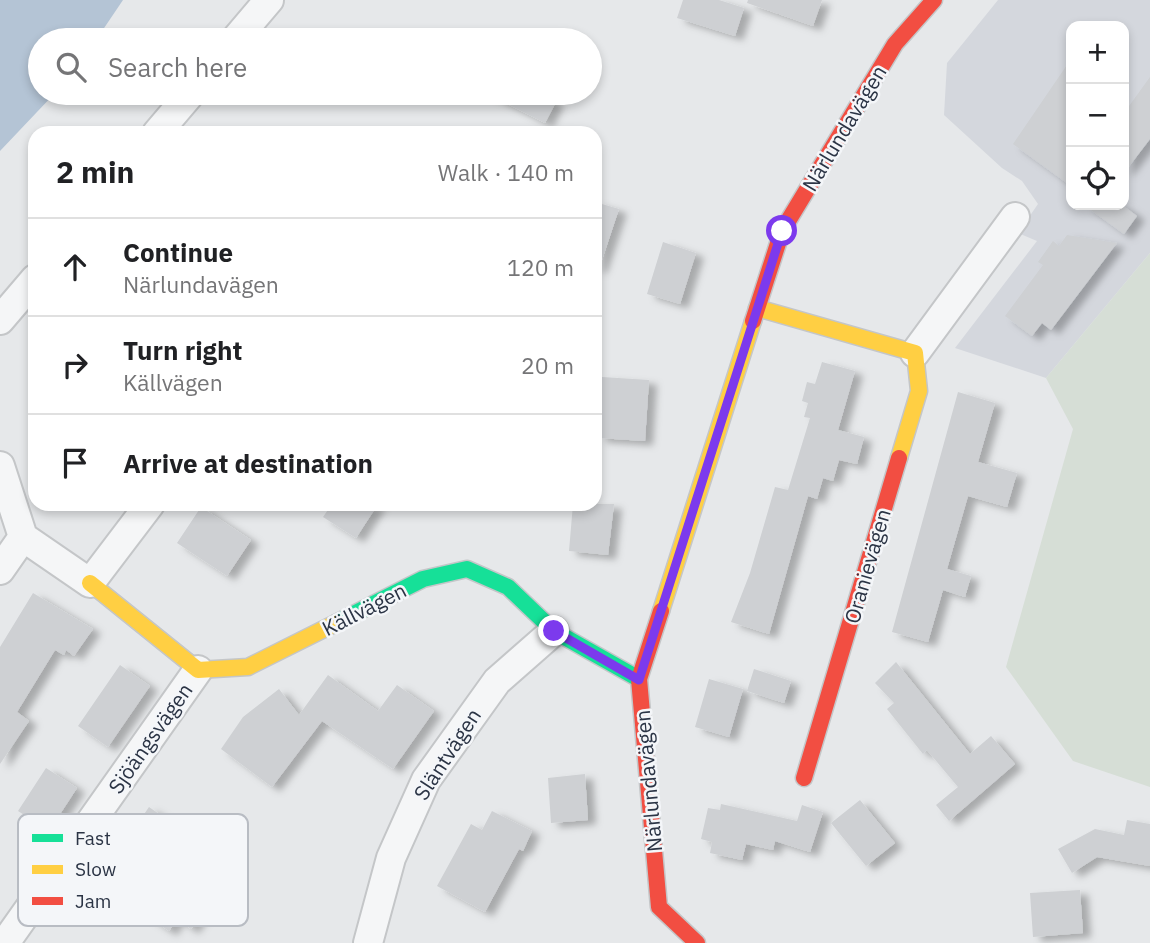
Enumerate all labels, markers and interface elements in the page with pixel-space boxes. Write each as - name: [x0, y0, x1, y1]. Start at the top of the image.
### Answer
- map controls: [1066, 21, 1129, 210]
- button: +: [1066, 21, 1129, 84]
- search box: [28, 28, 602, 105]
- icon: search: [52, 48, 90, 86]
- text: Search here: [108, 50, 247, 84]
- street label: Närlundavägen: [795, 60, 893, 196]
- button: −: [1066, 84, 1129, 147]
- button: locate: [1066, 147, 1129, 210]
- text: 2 min: [56, 152, 134, 191]
- text: Walk · 140 m: [438, 157, 574, 187]
- route start: [766, 215, 797, 246]
- text: Continue: [123, 235, 233, 269]
- icon: ahead: [56, 248, 94, 286]
- text: 120 m: [507, 252, 574, 282]
- text: Närlundavägen: [123, 269, 279, 299]
- text: Turn right: [123, 333, 242, 367]
- icon: right: [56, 346, 94, 384]
- text: 20 m: [521, 350, 574, 380]
- text: Källvägen: [123, 367, 223, 397]
- icon: arrive: [56, 444, 94, 482]
- text: Arrive at destination: [123, 446, 373, 480]
- street label: Oranievägen: [837, 505, 897, 627]
- street label: Källvägen: [317, 576, 411, 642]
- route end: [538, 615, 569, 646]
- street label: Sjöängsvägen: [101, 677, 199, 799]
- street label: Släntvägen: [407, 703, 487, 805]
- street label: Närlundavägen: [628, 709, 668, 853]
- legend: [18, 814, 248, 926]
- text: Fast: [75, 826, 111, 850]
- text: Slow: [75, 857, 116, 881]
- text: Jam: [75, 889, 111, 913]

